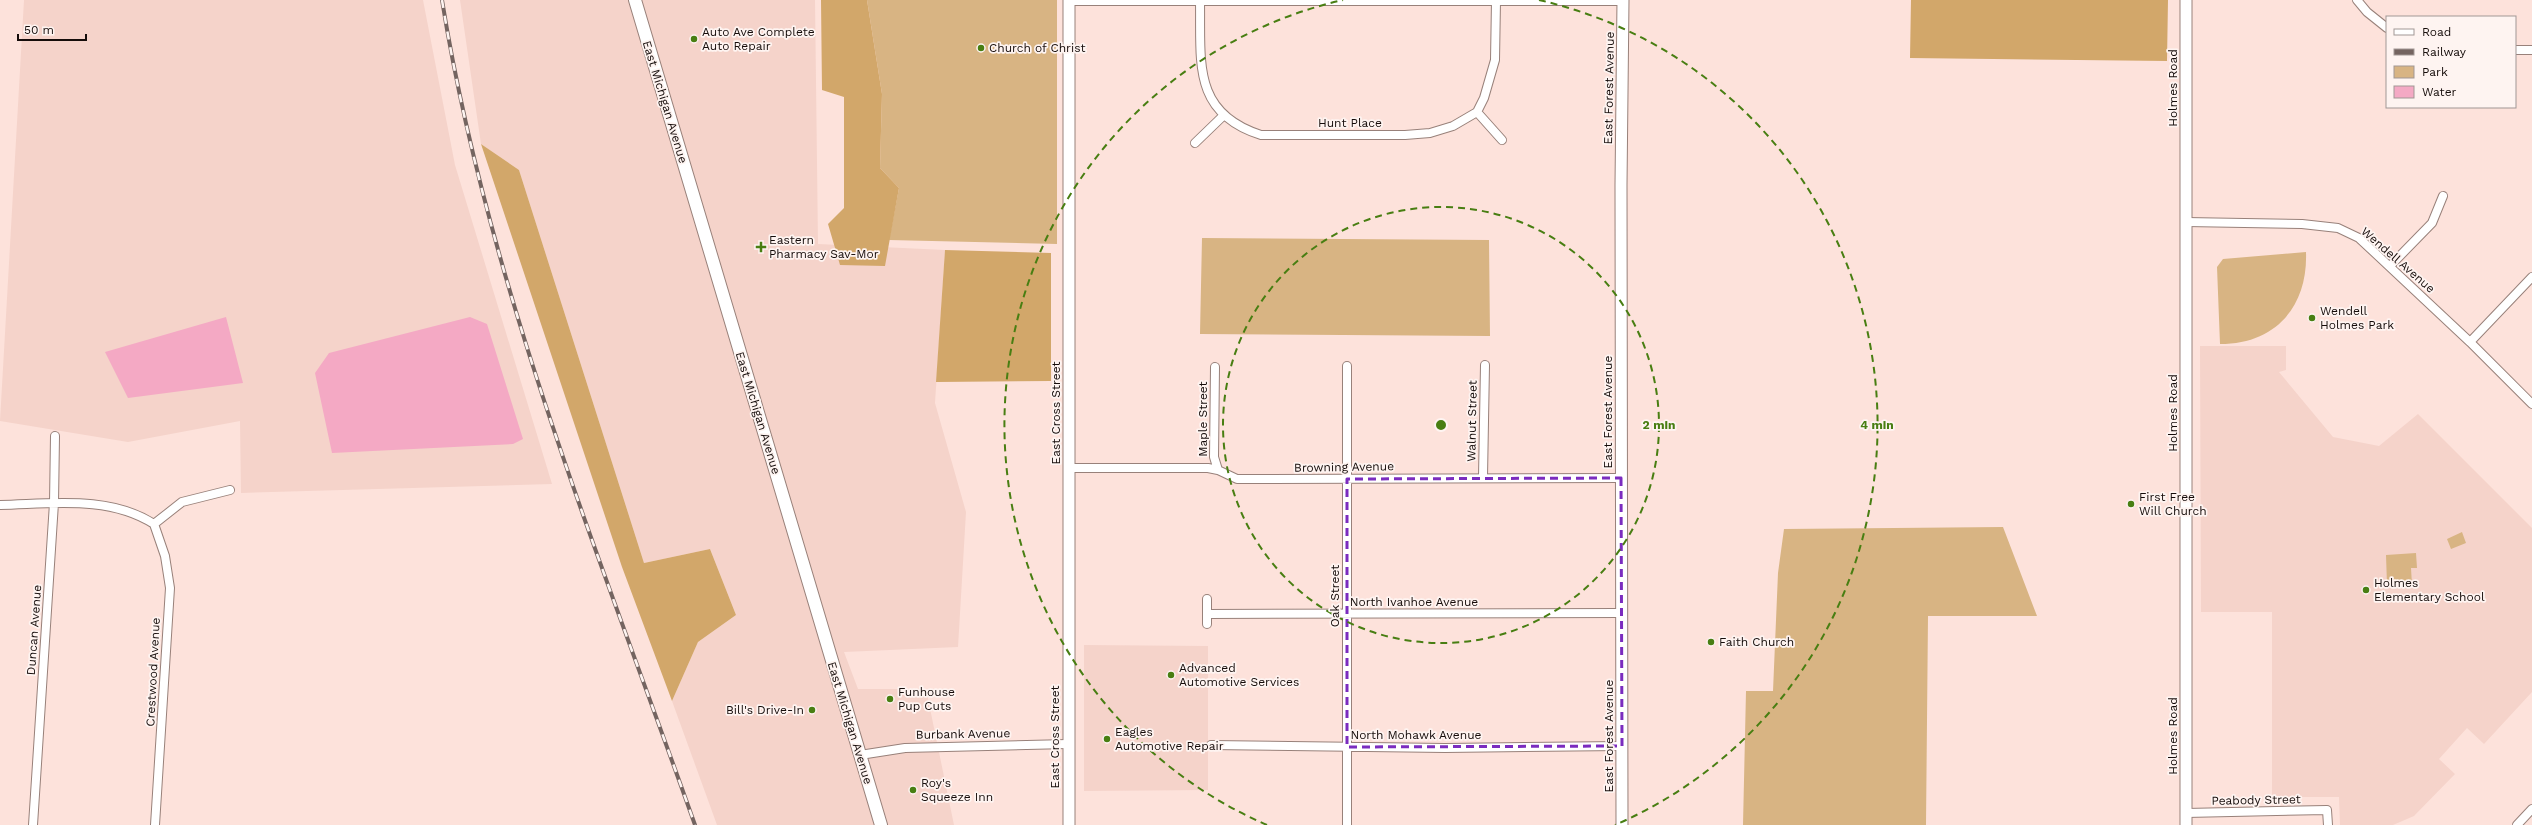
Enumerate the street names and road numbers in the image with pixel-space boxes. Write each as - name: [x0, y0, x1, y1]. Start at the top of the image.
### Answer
- street label: East Forest Avenue: [1601, 31, 1617, 145]
- street label: East Michigan Avenue: [640, 39, 690, 165]
- street label: Holmes Road: [2166, 49, 2180, 127]
- street label: Hunt Place: [1318, 116, 1382, 130]
- street label: Wendell Avenue: [2358, 224, 2438, 296]
- street label: East Michigan Avenue: [733, 350, 783, 476]
- street label: East Forest Avenue: [1601, 356, 1615, 468]
- street label: East Cross Street: [1049, 362, 1063, 464]
- street label: Holmes Road: [2166, 374, 2180, 452]
- street label: Walnut Street: [1464, 380, 1480, 462]
- street label: Maple Street: [1196, 381, 1210, 457]
- street label: Browning Avenue: [1294, 459, 1394, 475]
- street label: Oak Street: [1328, 565, 1342, 627]
- street label: Duncan Avenue: [24, 584, 44, 676]
- street label: North Ivanhoe Avenue: [1350, 595, 1478, 609]
- street label: Crestwood Avenue: [143, 617, 163, 727]
- street label: East Michigan Avenue: [825, 660, 875, 786]
- street label: East Forest Avenue: [1602, 680, 1616, 792]
- street label: East Cross Street: [1048, 686, 1062, 788]
- street label: Holmes Road: [2166, 697, 2180, 775]
- street label: Burbank Avenue: [916, 726, 1010, 742]
- street label: North Mohawk Avenue: [1350, 728, 1482, 742]
- street label: Peabody Street: [2211, 792, 2301, 808]

